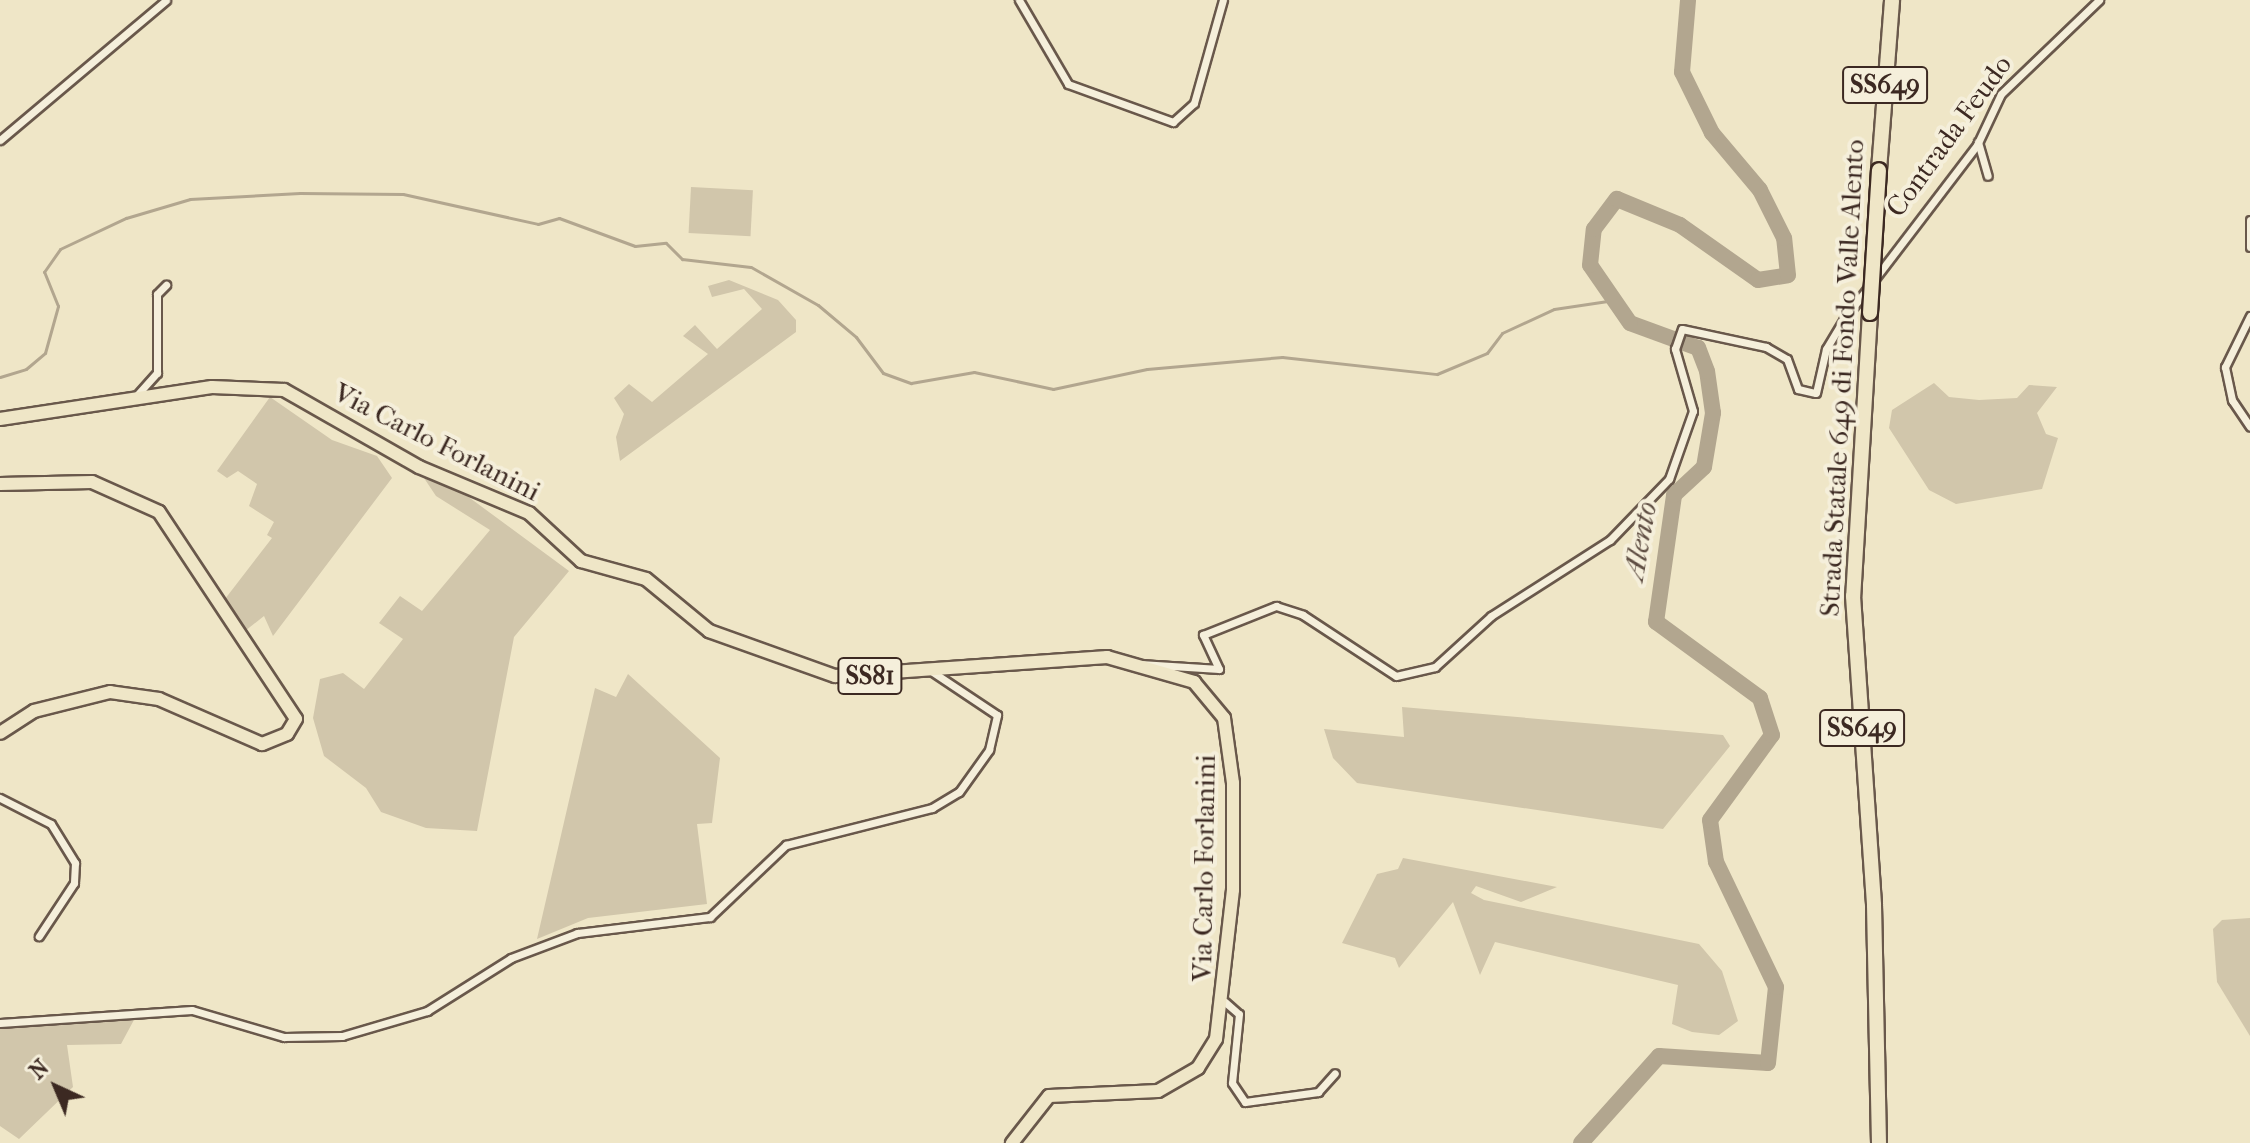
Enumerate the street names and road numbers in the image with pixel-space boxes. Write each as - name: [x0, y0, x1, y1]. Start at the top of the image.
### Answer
- street label: Contrada Feudo: [1879, 49, 2019, 223]
- road number: SS649: [1841, 63, 1929, 107]
- street label: Strada Statale 649 di Fondo Valle Alento: [1813, 139, 1871, 617]
- street label: Via Carlo Forlanini: [328, 376, 546, 508]
- road number: SS81: [836, 654, 904, 698]
- road number: SS649: [1818, 706, 1906, 750]
- street label: Via Carlo Forlanini: [1185, 754, 1223, 982]

